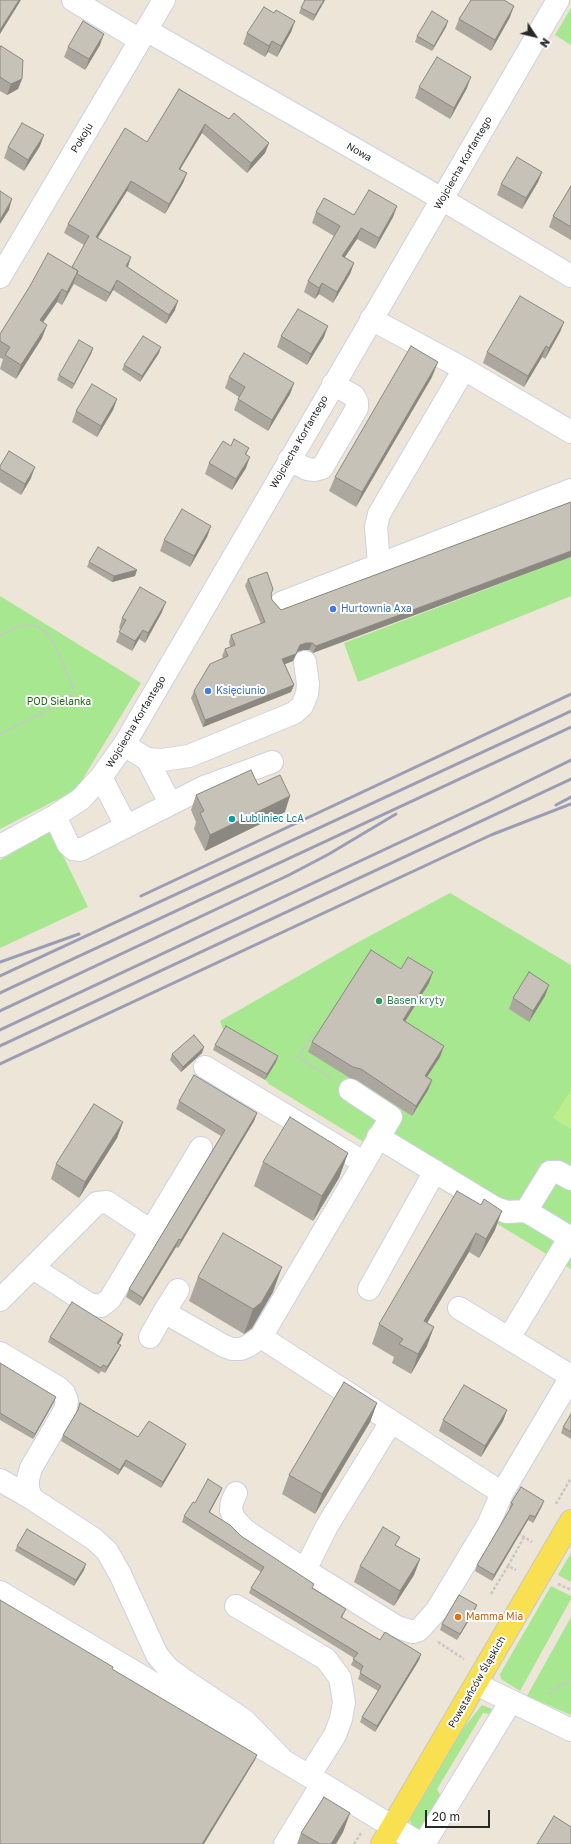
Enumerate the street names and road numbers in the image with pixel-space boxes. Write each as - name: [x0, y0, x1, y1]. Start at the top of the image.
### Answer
- street label: Wojciecha Korfantego: [431, 114, 495, 212]
- street label: Pokoju: [68, 121, 96, 155]
- street label: Nowa: [344, 140, 374, 164]
- street label: Wojciecha Korfantego: [267, 393, 331, 491]
- street label: Wojciecha Korfantego: [104, 674, 168, 770]
- street label: Powstańców Śląskich: [446, 1634, 508, 1730]

